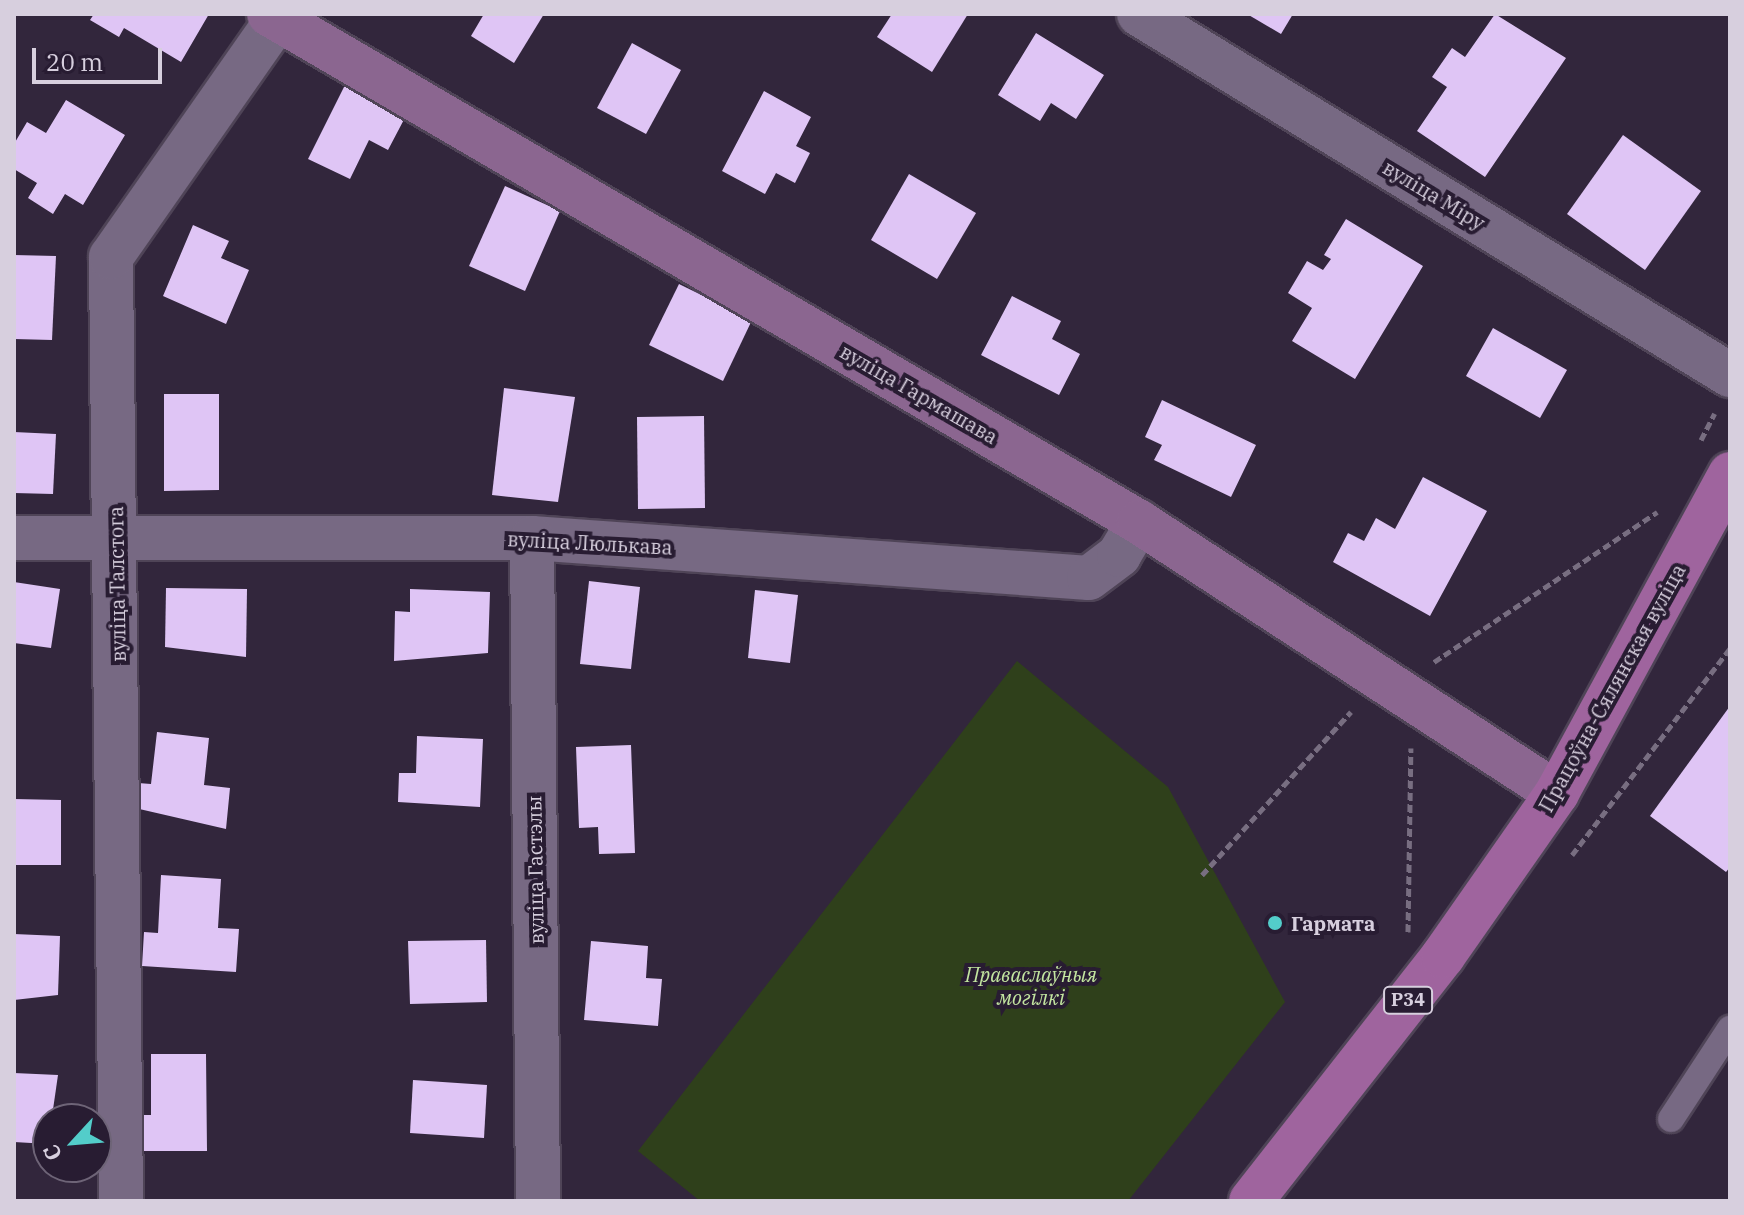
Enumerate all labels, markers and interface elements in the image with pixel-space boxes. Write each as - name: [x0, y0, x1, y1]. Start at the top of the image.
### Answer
- scale bar: [36, 32, 166, 82]
- text: 20 m: [46, 46, 103, 78]
- street label: вуліца Міру: [1379, 155, 1489, 235]
- street label: вуліца Гармашава: [836, 339, 1002, 449]
- street label: вуліца Талстога: [104, 506, 130, 662]
- street label: вуліца Люлькава: [507, 527, 673, 559]
- street label: Працоўна-Сялянская вуліца: [1534, 560, 1690, 816]
- street label: вуліца Гастэлы: [522, 795, 548, 945]
- place label: Гармата: [1291, 911, 1375, 935]
- marker: Гармата: [1266, 914, 1284, 932]
- park label: Праваслаўныя могілкі: [965, 962, 1097, 1009]
- road number: Р34: [1382, 986, 1434, 1014]
- north arrow: [32, 1103, 112, 1183]
- text: С: [36, 1140, 68, 1166]

